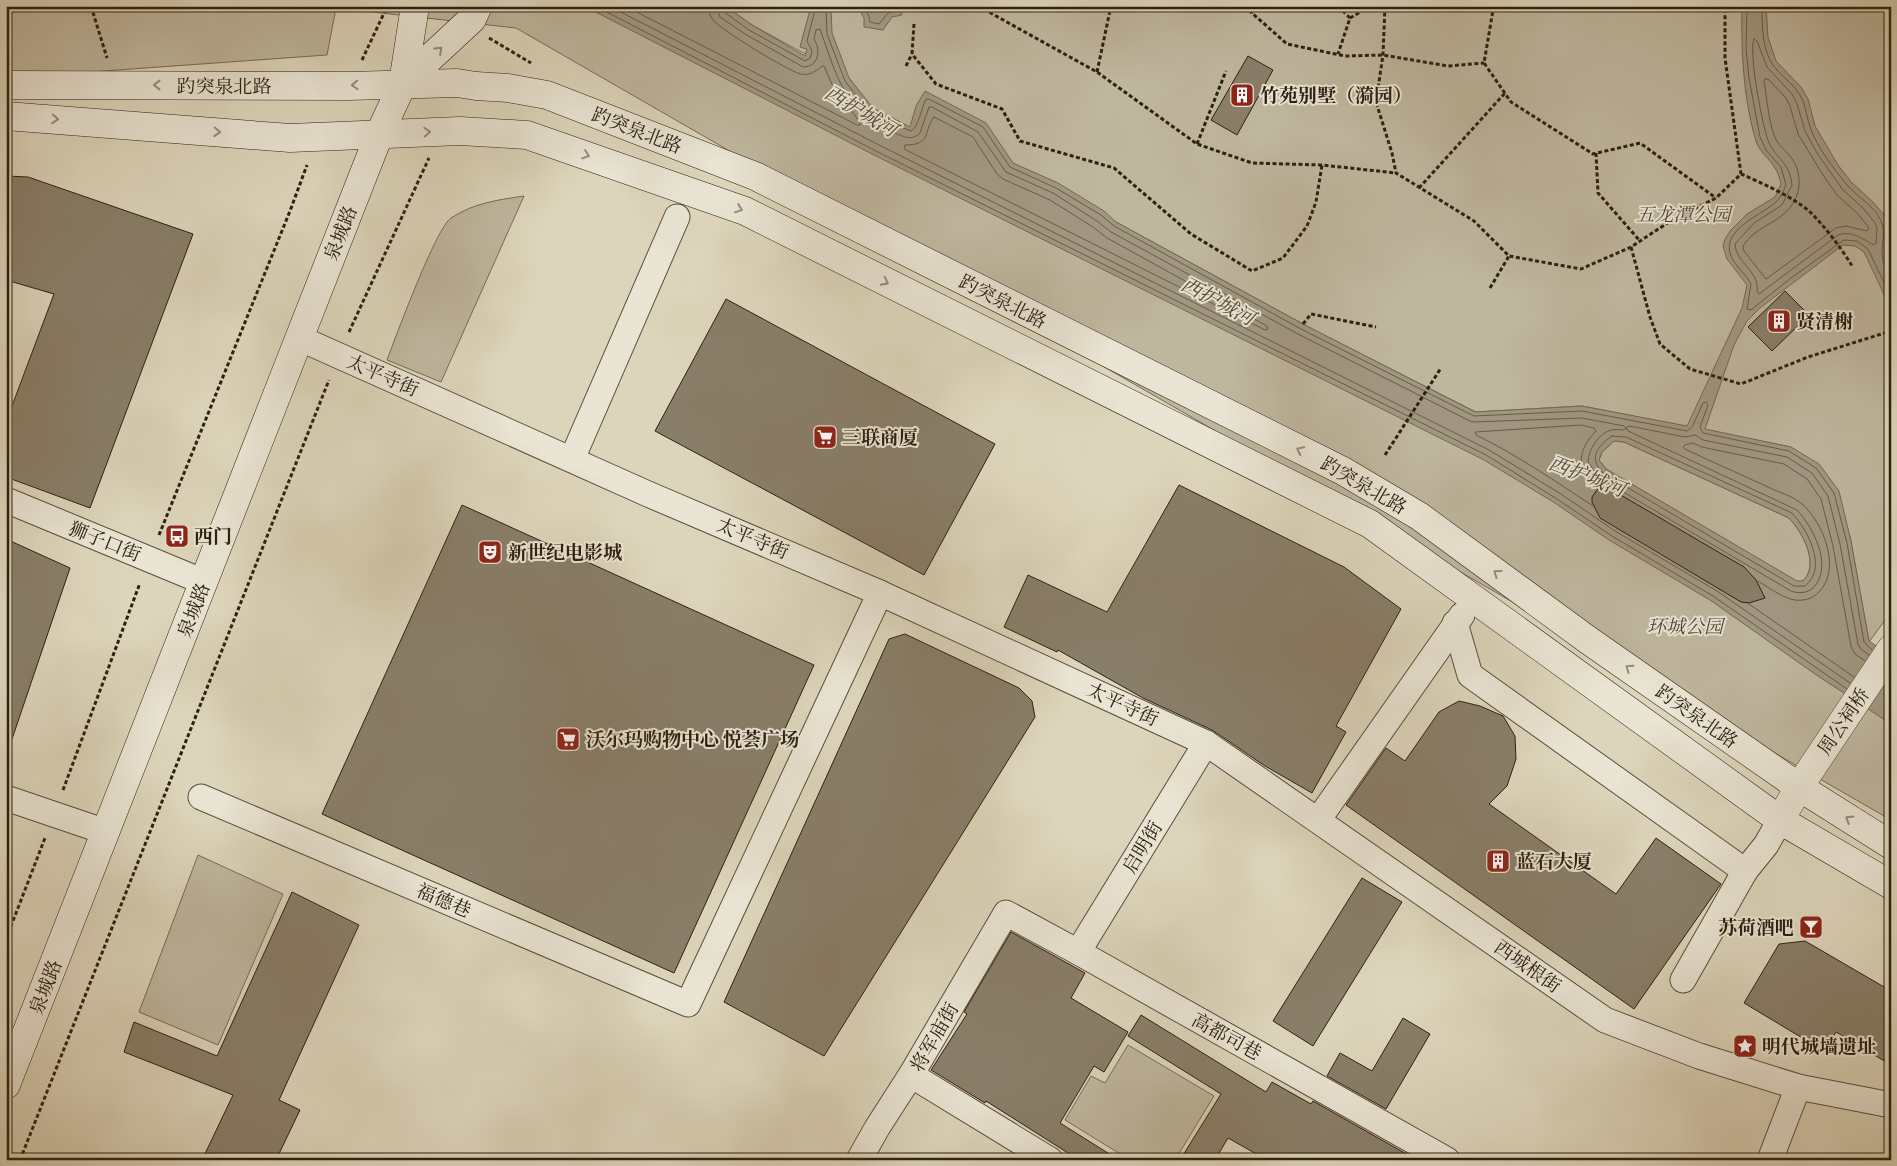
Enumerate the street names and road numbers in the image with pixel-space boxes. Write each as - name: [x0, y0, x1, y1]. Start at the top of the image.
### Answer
- street label: 趵突泉北路: [176, 75, 272, 102]
- street label: 趵突泉北路: [587, 103, 685, 162]
- street label: 泉城路: [319, 202, 366, 265]
- street label: 趵突泉北路: [953, 270, 1050, 337]
- street label: 太平寺街: [342, 349, 422, 405]
- street label: 趵突泉北路: [1315, 452, 1411, 523]
- street label: 太平寺街: [712, 513, 792, 568]
- street label: 狮子口街: [64, 517, 144, 570]
- street label: 泉城路: [173, 579, 218, 642]
- street label: 太平寺街: [1082, 678, 1162, 735]
- street label: 趵突泉北路: [1649, 680, 1742, 756]
- street label: 周公祠桥: [1813, 683, 1878, 761]
- street label: 启明街: [1118, 817, 1170, 880]
- street label: 福德巷: [412, 879, 475, 926]
- street label: 西城根街: [1488, 935, 1565, 1001]
- street label: 泉城路: [25, 956, 70, 1019]
- street label: 将军庙街: [905, 999, 967, 1078]
- street label: 高都司巷: [1186, 1008, 1266, 1068]

